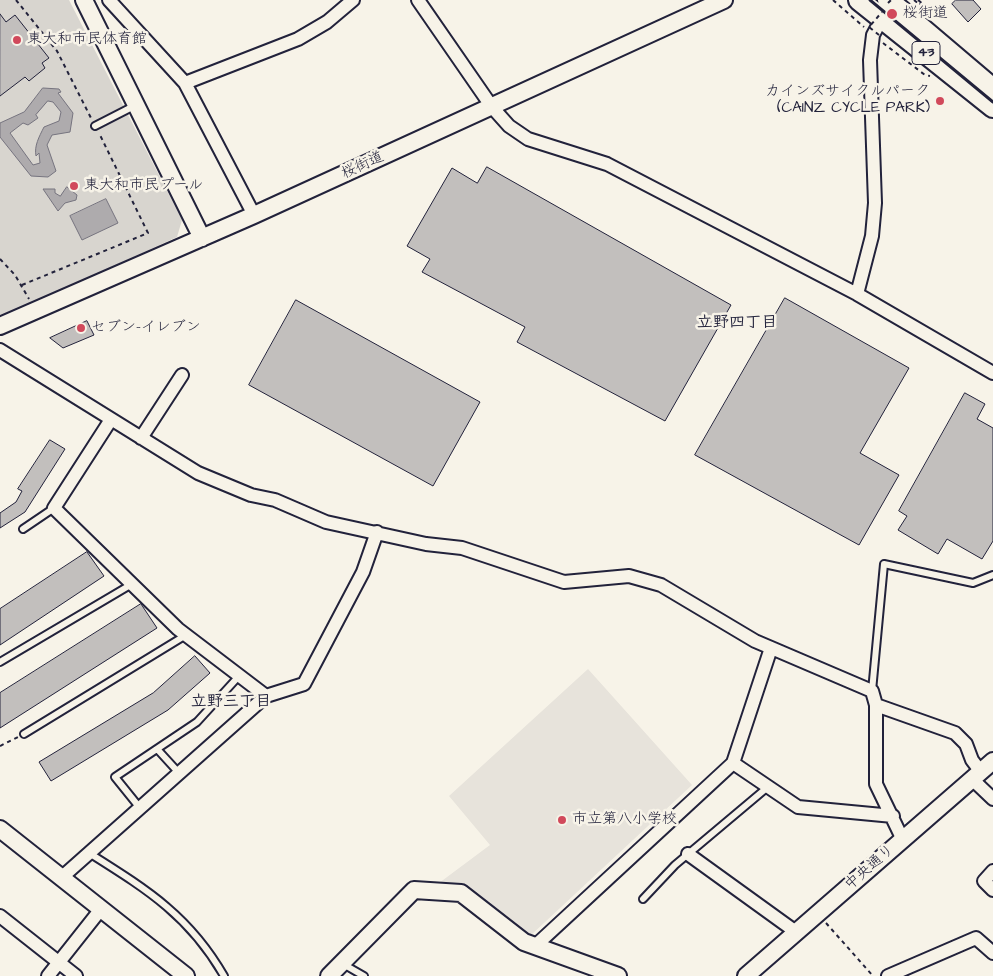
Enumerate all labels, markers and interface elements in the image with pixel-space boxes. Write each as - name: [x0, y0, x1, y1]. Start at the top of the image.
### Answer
- place label: 桜街道: [903, 5, 948, 23]
- marker: 桜街道: [885, 7, 899, 21]
- place label: 東大和市民体育館: [27, 31, 147, 49]
- marker: 東大和市民体育館: [11, 34, 23, 46]
- road number: 43: [912, 42, 940, 64]
- place label: カインズサイクルパーク (CAINZ CYCLE PARK): [765, 83, 930, 118]
- marker: カインズサイクルパーク (CAINZ CYCLE PARK): [934, 95, 946, 107]
- street label: 桜街道: [339, 148, 387, 184]
- place label: 東大和市民プール: [84, 177, 203, 195]
- marker: 東大和市民プール: [68, 180, 80, 192]
- district label: 立野四丁目: [697, 314, 777, 334]
- place label: セブン-イレブン: [91, 319, 201, 337]
- marker: セブン-イレブン: [75, 322, 87, 334]
- district label: 立野三丁目: [191, 693, 271, 713]
- place label: 市立第八小学校: [572, 811, 677, 829]
- marker: 市立第八小学校: [556, 814, 568, 826]
- street label: 中央通り: [841, 842, 899, 894]

